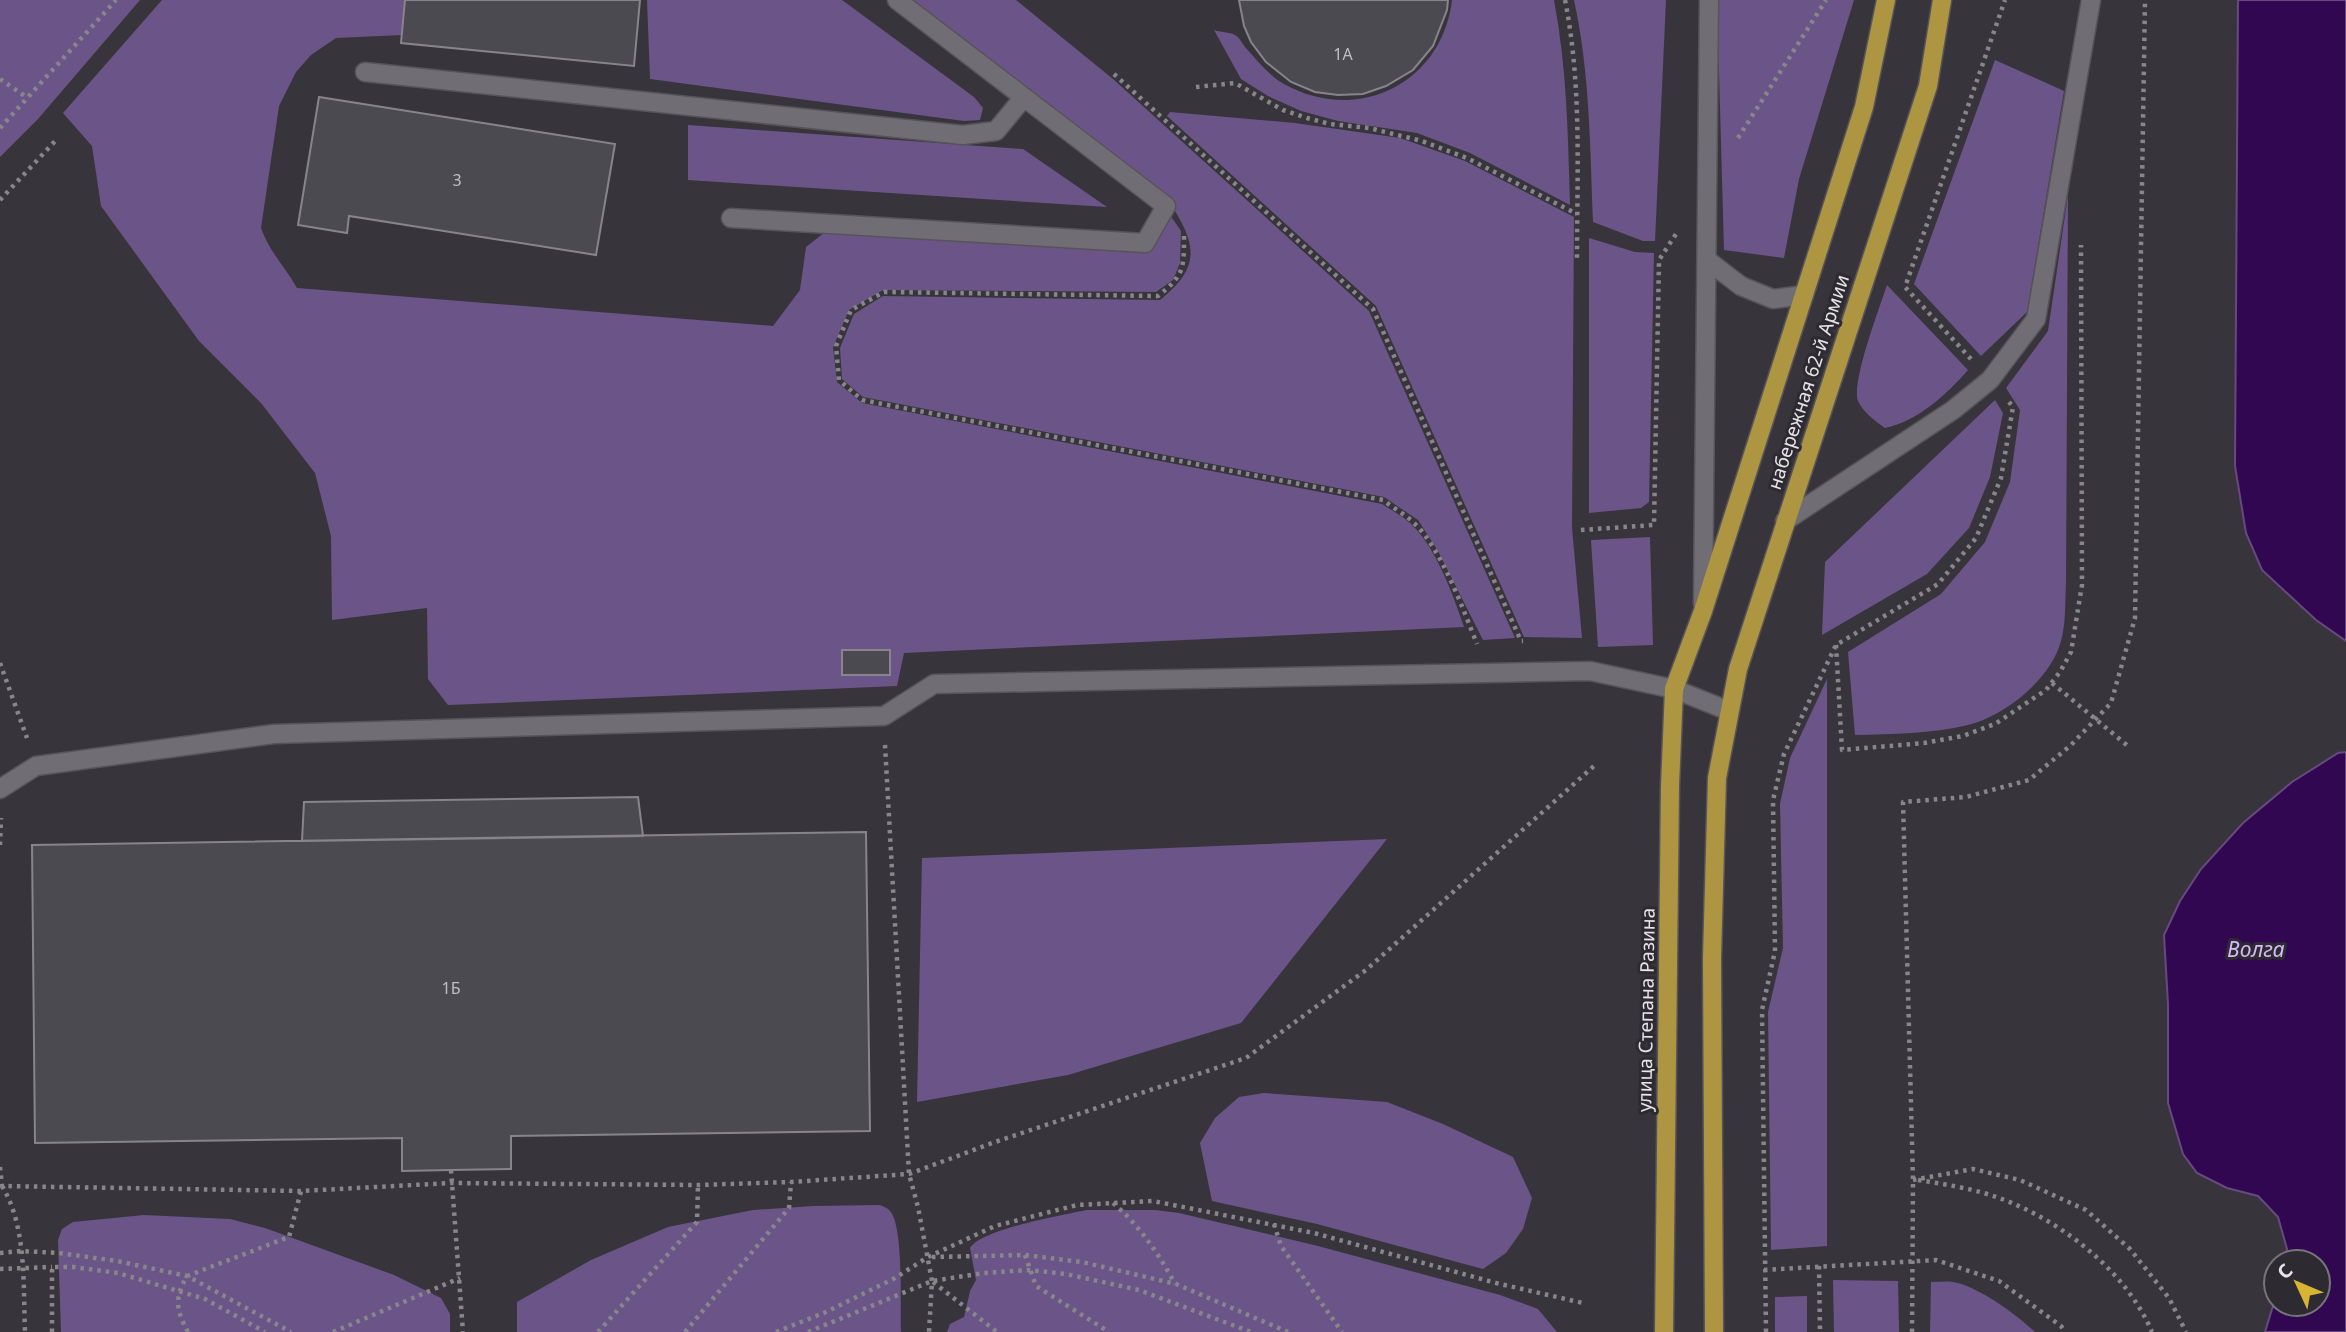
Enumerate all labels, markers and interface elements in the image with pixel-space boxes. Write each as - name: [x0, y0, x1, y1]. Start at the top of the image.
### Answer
- house number: 1А: [1333, 43, 1353, 65]
- house number: 3: [452, 169, 462, 191]
- street label: набережная 62-й Армии: [1761, 271, 1855, 493]
- street label: улица Степана Разина: [1631, 908, 1661, 1112]
- water label: Волга: [2227, 935, 2285, 963]
- house number: 1Б: [442, 977, 461, 999]
- north arrow: [2262, 1248, 2332, 1318]
- text: С: [2271, 1258, 2298, 1285]

